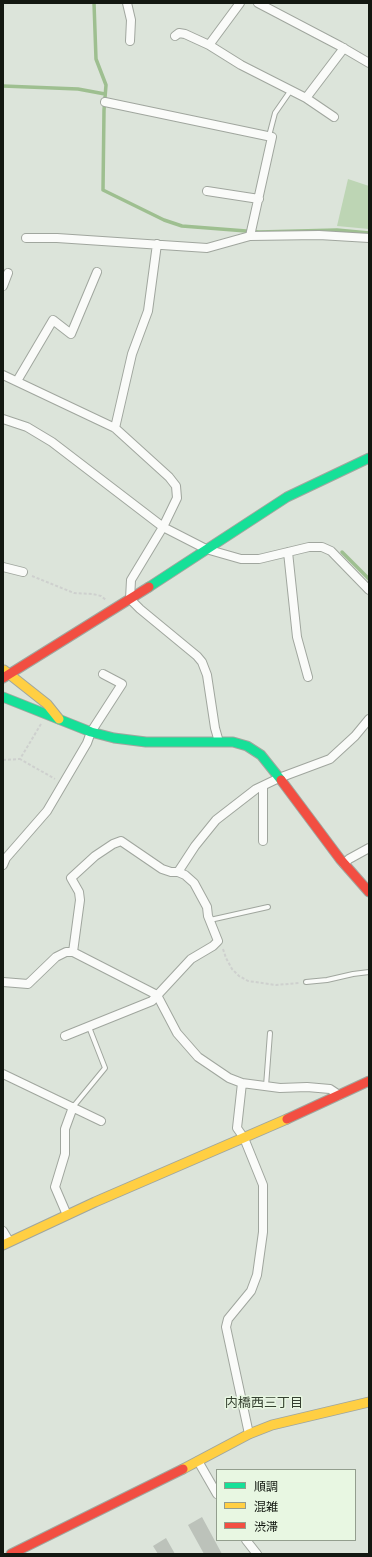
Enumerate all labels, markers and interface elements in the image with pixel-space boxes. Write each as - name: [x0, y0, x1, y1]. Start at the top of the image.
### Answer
- district label: 内橋西三丁目: [225, 1395, 303, 1411]
- legend: [216, 1469, 356, 1541]
- text: 順調: [254, 1479, 278, 1494]
- text: 混雑: [254, 1499, 278, 1514]
- text: 渋滞: [254, 1519, 278, 1534]

